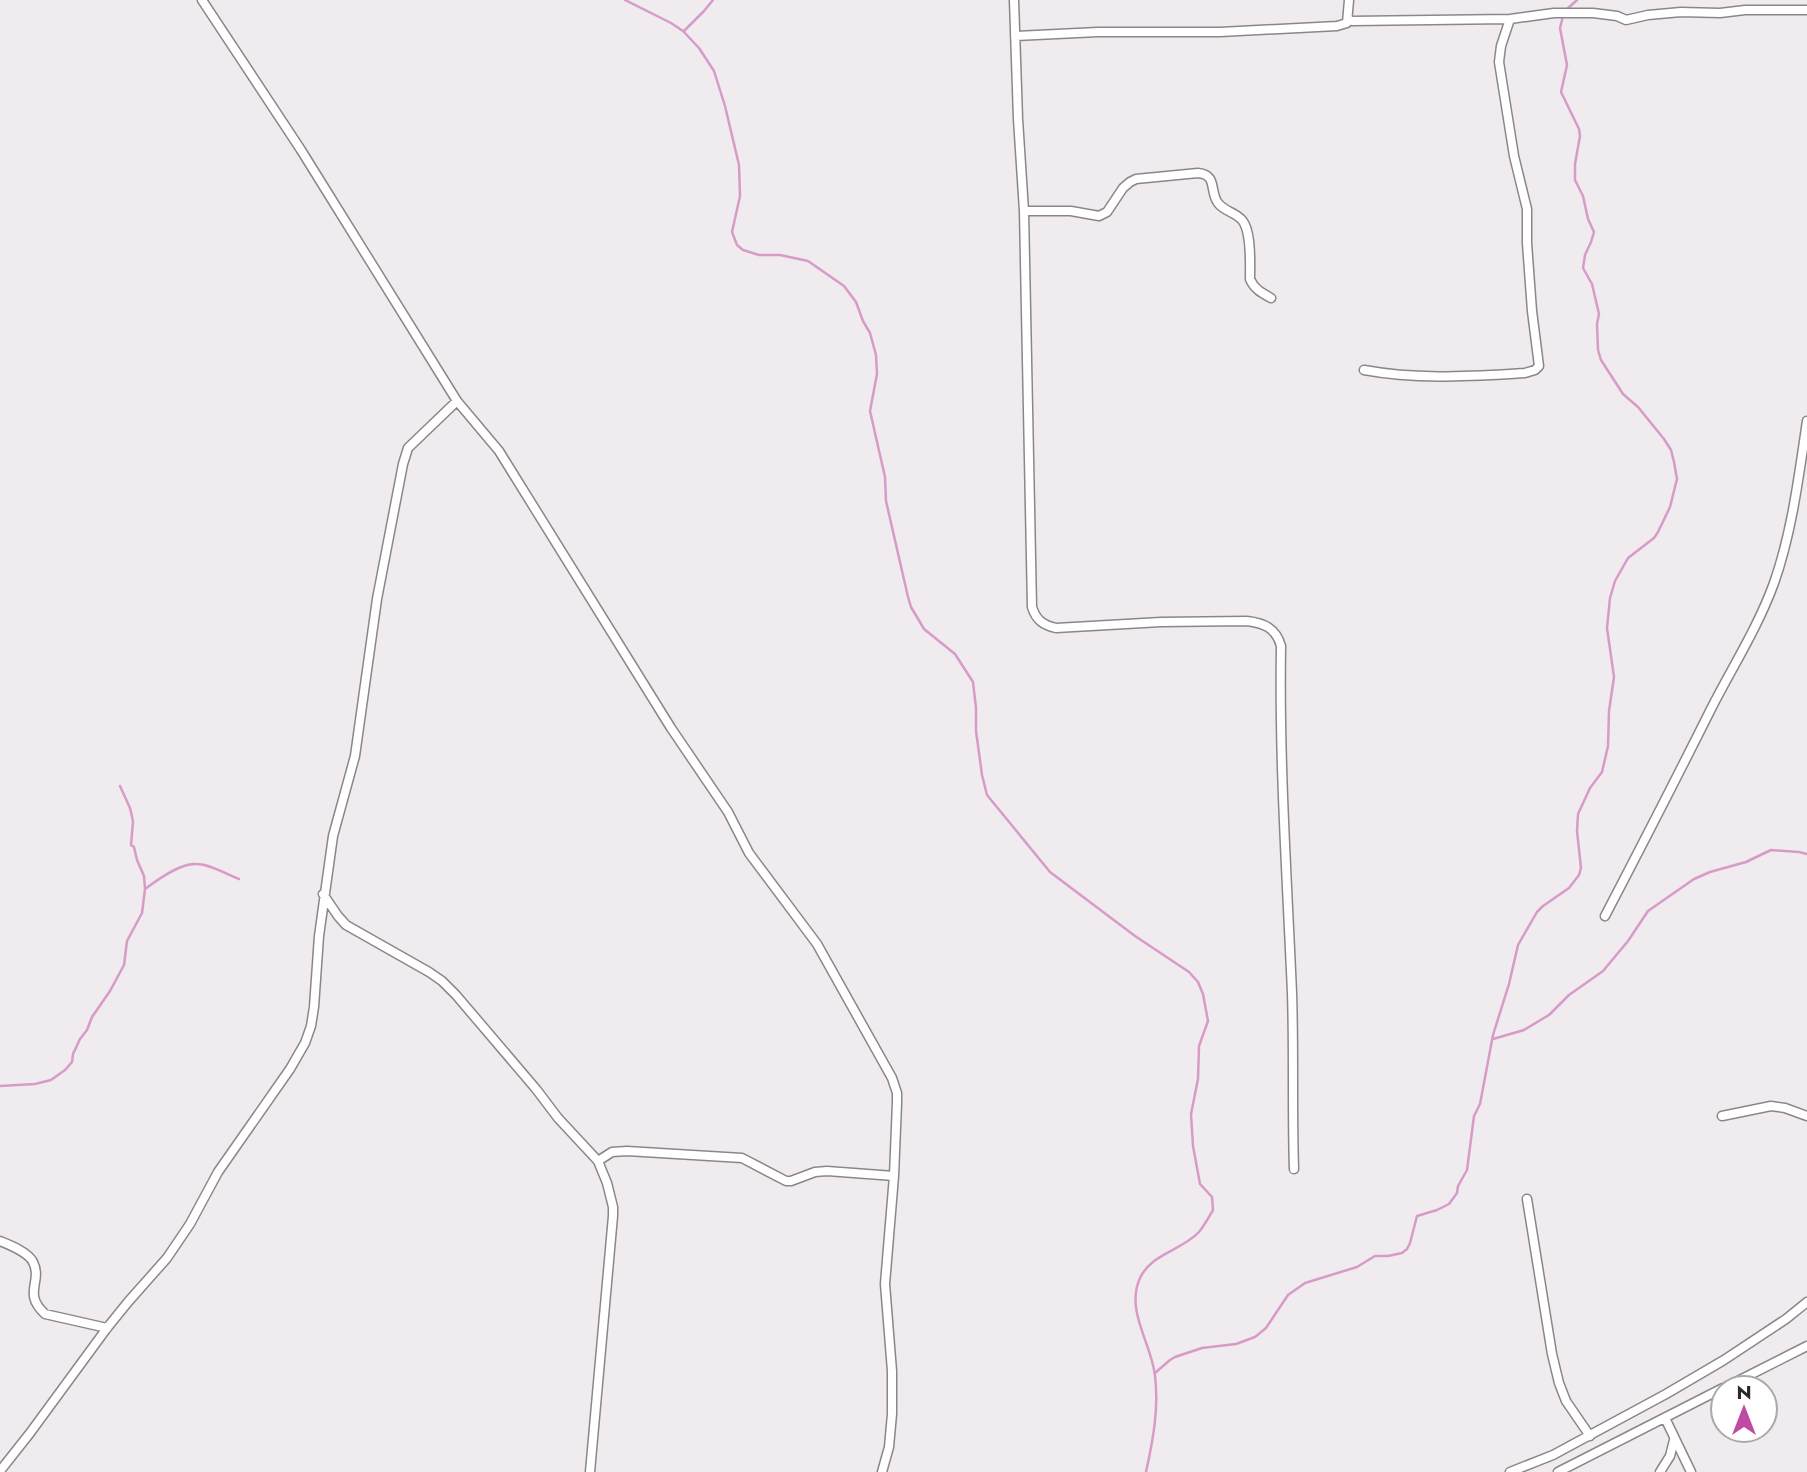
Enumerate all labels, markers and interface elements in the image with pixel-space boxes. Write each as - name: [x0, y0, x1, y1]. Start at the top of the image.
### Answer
- north arrow: [1709, 1374, 1779, 1444]
- text: N: [1736, 1379, 1752, 1406]

